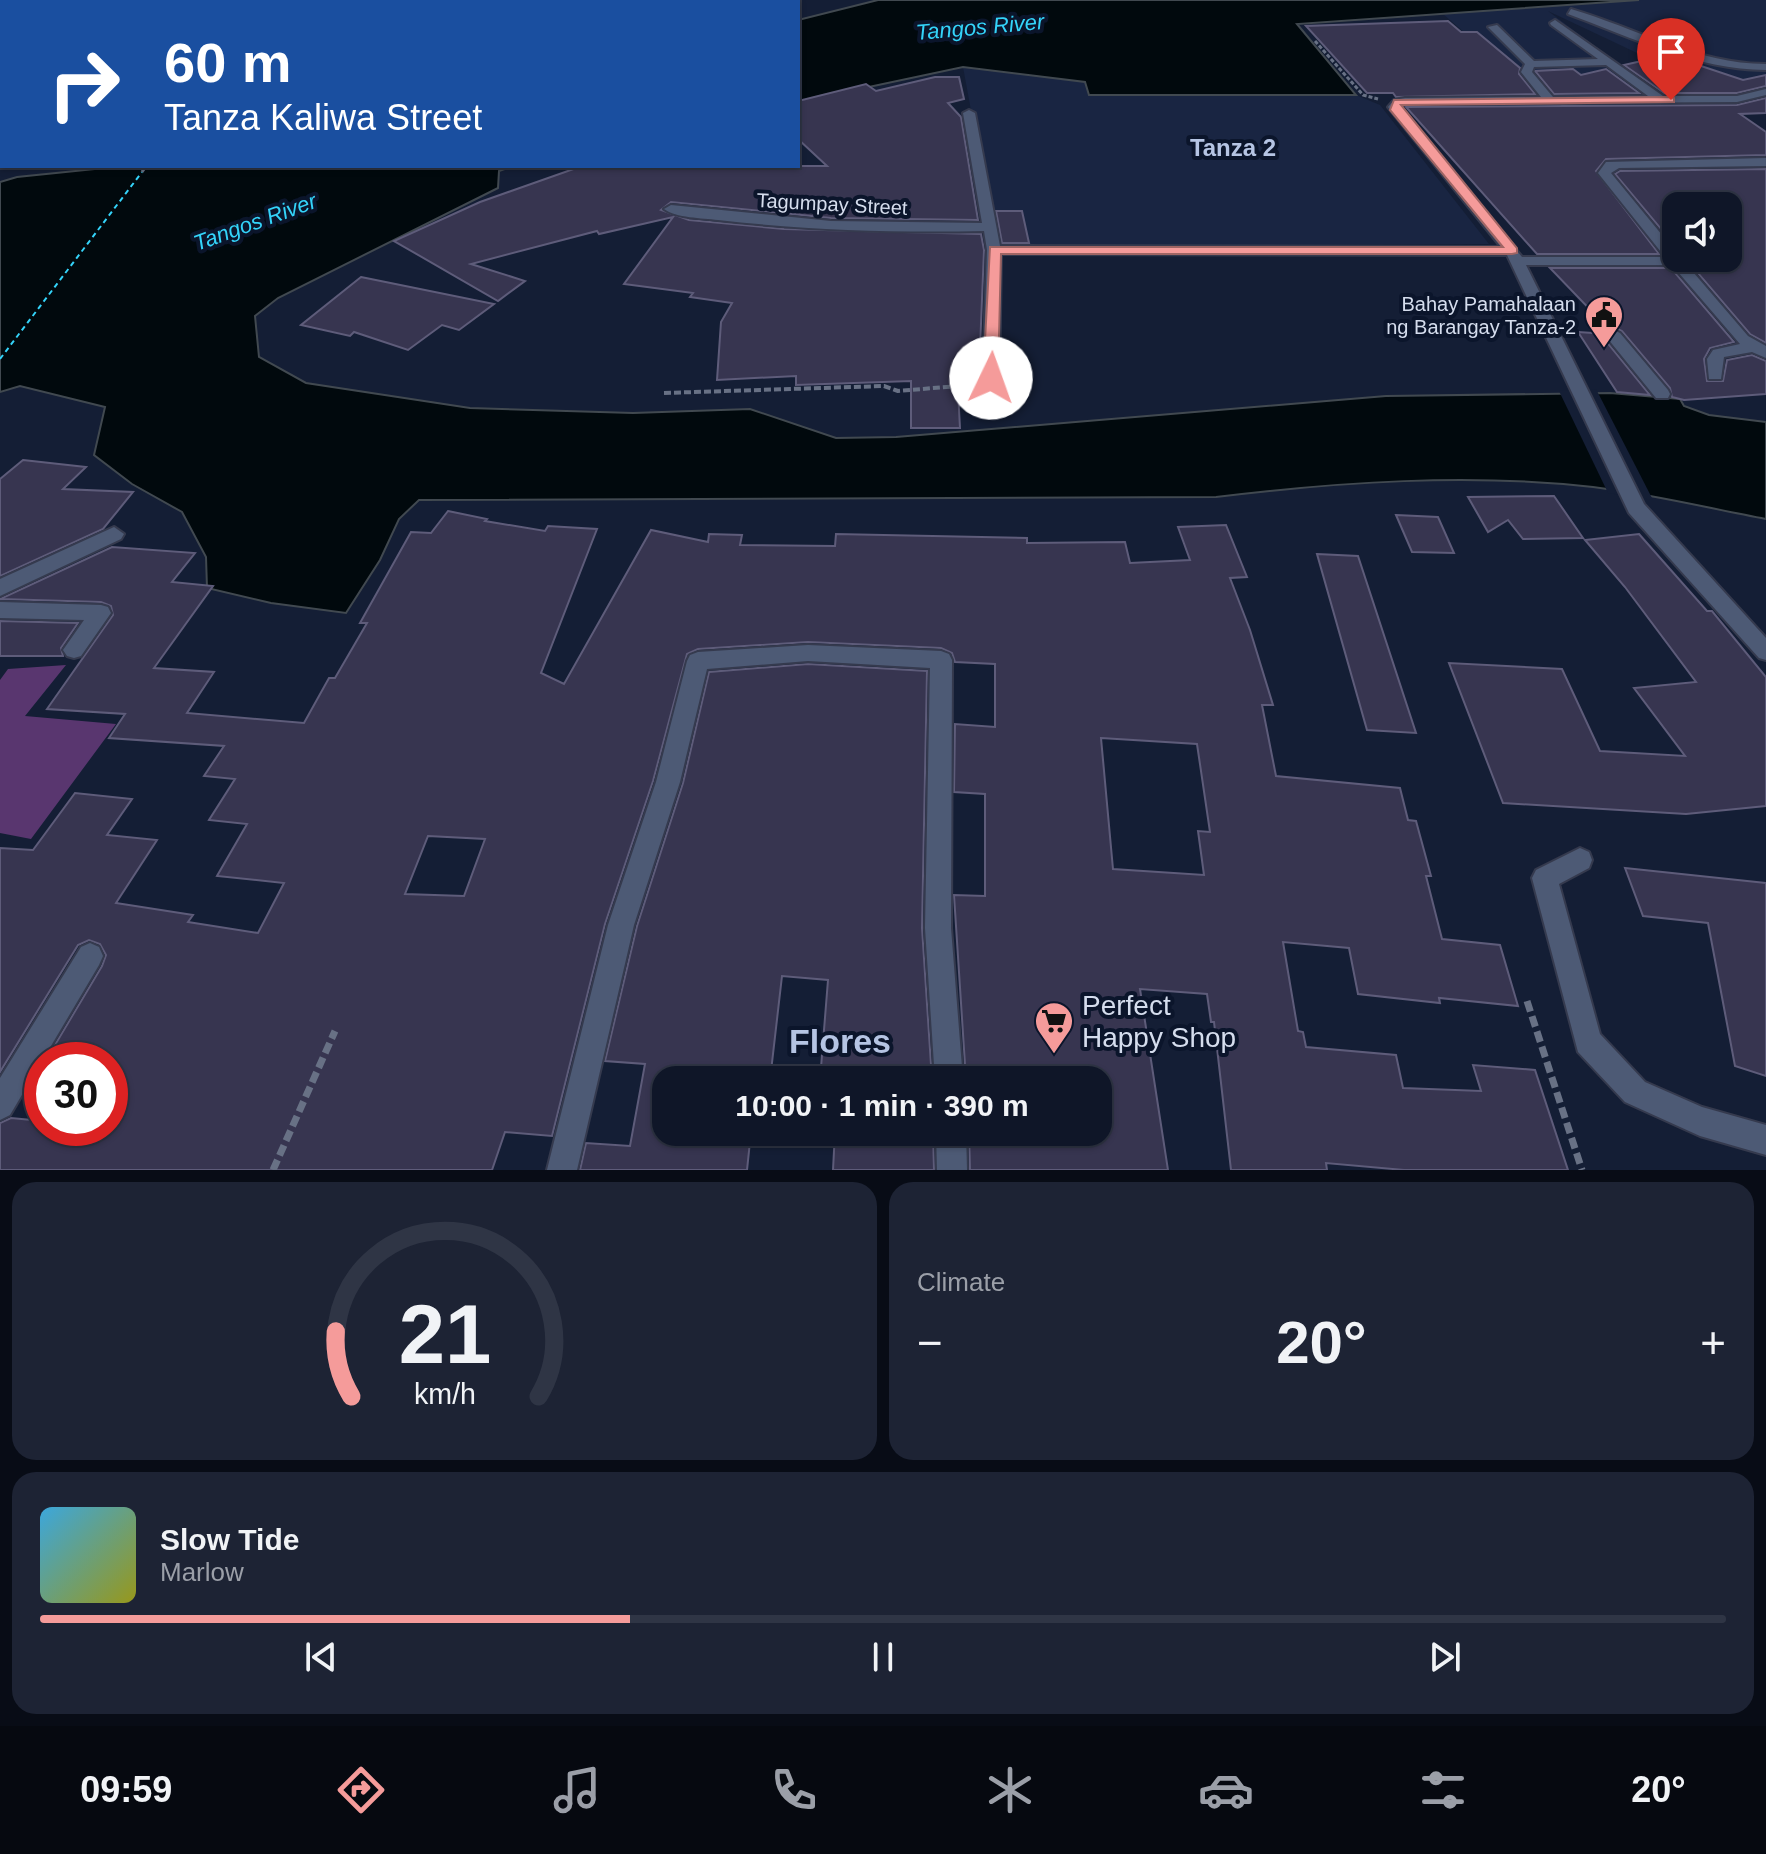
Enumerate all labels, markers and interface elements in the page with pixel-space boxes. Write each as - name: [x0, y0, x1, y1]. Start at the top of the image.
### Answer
- water label: Tangos River: [915, 9, 1047, 45]
- pin: [1637, 18, 1705, 100]
- icon: arrive: [1649, 30, 1693, 74]
- text: 60 m: [164, 31, 292, 94]
- icon: right: [32, 32, 136, 136]
- text: Tanza Kaliwa Street: [164, 97, 482, 138]
- district label: Tanza 2: [1190, 134, 1276, 161]
- water label: Tangos River: [190, 188, 321, 256]
- street label: Tagumpay Street: [756, 189, 909, 219]
- map controls: [1662, 192, 1742, 272]
- button: sound: [1662, 192, 1742, 272]
- place label: Bahay Pamahalaan ng Barangay Tanza-2: [1386, 293, 1576, 338]
- public building icon: Bahay Pamahalaan ng Barangay Tanza-2: [1583, 294, 1625, 349]
- position arrow: [949, 336, 1033, 420]
- place label: Perfect Happy Shop: [1082, 990, 1236, 1053]
- supermarket icon: Perfect Happy Shop: [1033, 1000, 1075, 1055]
- district label: Flores: [789, 1022, 891, 1060]
- speed limit sign: 30: [24, 1042, 128, 1146]
- text: 10:00 · 1 min · 390 m: [735, 1089, 1029, 1122]
- text: Climate: [917, 1267, 1005, 1297]
- text: 21: [398, 1288, 491, 1381]
- text: 20°: [1276, 1309, 1367, 1376]
- text: −: [917, 1318, 943, 1367]
- text: +: [1700, 1318, 1726, 1367]
- text: km/h: [414, 1378, 475, 1410]
- text: Slow Tide: [160, 1523, 299, 1556]
- text: Marlow: [160, 1557, 244, 1587]
- icon: previous: [299, 1635, 343, 1679]
- icon: pause: [861, 1635, 905, 1679]
- icon: next: [1423, 1635, 1467, 1679]
- icon: directions: [333, 1762, 389, 1818]
- icon: music: [549, 1762, 605, 1818]
- icon: phone: [766, 1762, 822, 1818]
- icon: climate: [982, 1762, 1038, 1818]
- icon: car: [1198, 1762, 1254, 1818]
- icon: filters: [1415, 1762, 1471, 1818]
- text: 09:59: [80, 1769, 172, 1810]
- text: 20°: [1631, 1769, 1686, 1810]

